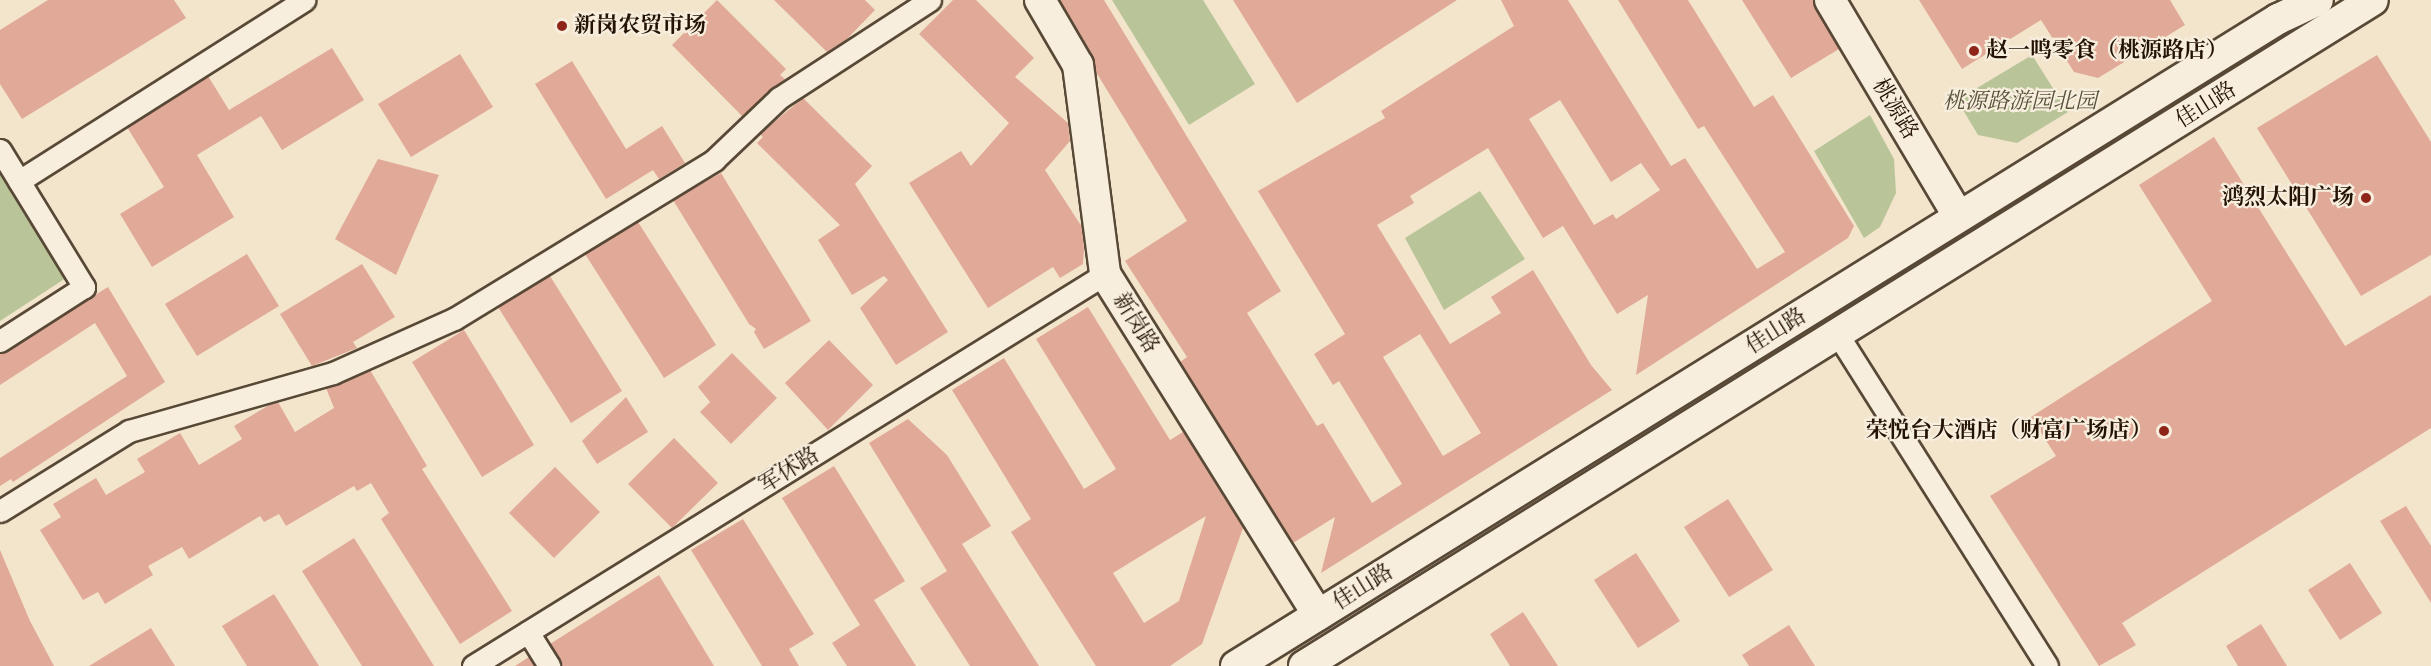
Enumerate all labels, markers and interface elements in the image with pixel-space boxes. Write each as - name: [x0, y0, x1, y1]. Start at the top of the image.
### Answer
- place label: 新岗农贸市场: [574, 13, 706, 39]
- marker: 新岗农贸市场: [555, 19, 569, 33]
- place label: 赵一鸣零食（桃源路店）: [1986, 38, 2228, 64]
- marker: 赵一鸣零食（桃源路店）: [1967, 44, 1981, 58]
- street label: 桃源路: [1867, 74, 1923, 144]
- street label: 佳山路: [2171, 76, 2241, 134]
- park label: 桃源路游园北园: [1943, 89, 2097, 115]
- place label: 鸿烈太阳广场: [2222, 185, 2354, 211]
- marker: 鸿烈太阳广场: [2359, 191, 2373, 205]
- street label: 新岗路: [1107, 288, 1165, 358]
- street label: 佳山路: [1741, 302, 1811, 360]
- place label: 荣悦台大酒店（财富广场店）: [1866, 418, 2152, 444]
- marker: 荣悦台大酒店（财富广场店）: [2157, 424, 2171, 438]
- street label: 军休路: [754, 441, 824, 499]
- street label: 佳山路: [1328, 558, 1398, 616]

